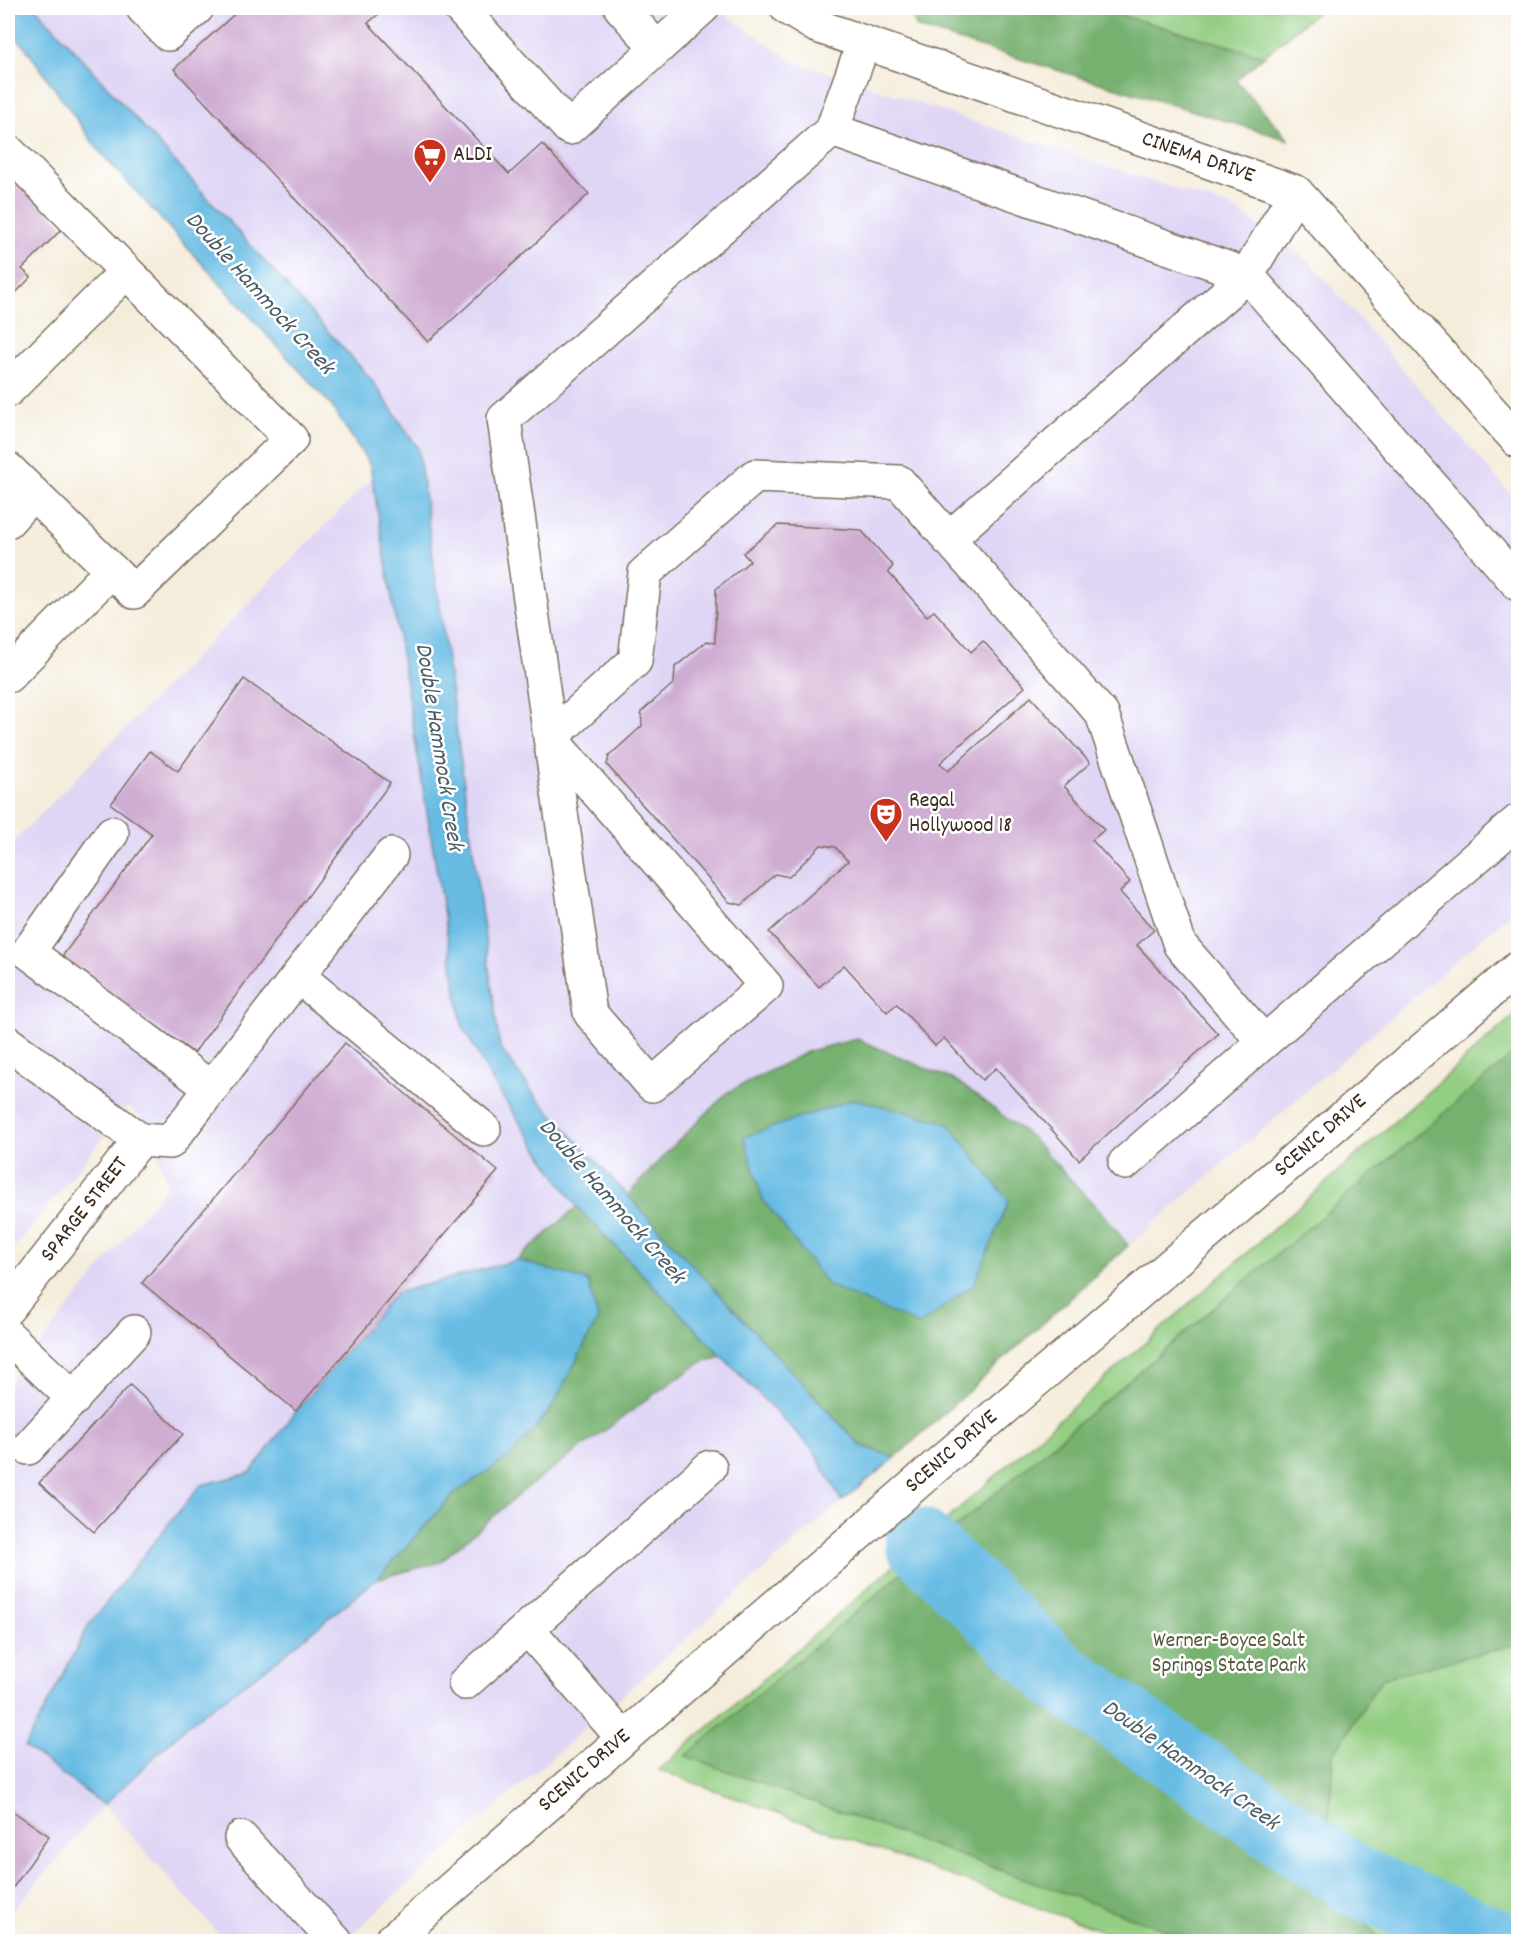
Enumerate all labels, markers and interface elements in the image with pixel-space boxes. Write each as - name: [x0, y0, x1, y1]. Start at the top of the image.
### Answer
- street label: CINEMA DRIVE: [1137, 124, 1259, 192]
- supermarket icon: ALDI: [412, 137, 448, 184]
- place label: ALDI: [453, 140, 492, 171]
- water label: Double Hammock Creek: [176, 205, 343, 385]
- water label: Double Hammock Creek: [405, 641, 472, 855]
- place label: Regal Hollywood 18: [909, 786, 1012, 842]
- theatre icon: Regal Hollywood 18: [868, 796, 904, 843]
- street label: SCENIC DRIVE: [1268, 1087, 1374, 1185]
- water label: Double Hammock Creek: [529, 1112, 694, 1294]
- street label: SPARGE STREET: [34, 1150, 136, 1269]
- street label: SCENIC DRIVE: [899, 1403, 1005, 1501]
- park label: Werner-Boyce Salt Springs State Park: [1152, 1626, 1306, 1682]
- water label: Double Hammock Creek: [1094, 1692, 1287, 1841]
- street label: SCENIC DRIVE: [532, 1722, 638, 1820]

